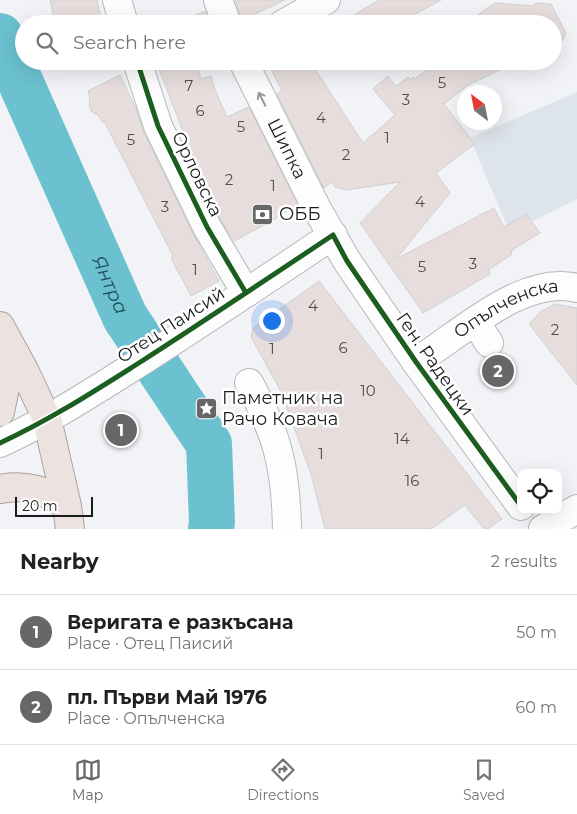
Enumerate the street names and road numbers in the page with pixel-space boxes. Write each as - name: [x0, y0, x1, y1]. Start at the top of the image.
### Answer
- street label: Шипка: [262, 115, 311, 183]
- street label: Орловска: [167, 128, 227, 220]
- street label: Опълченска: [449, 275, 559, 343]
- street label: Отец Паисий: [113, 282, 229, 368]
- street label: Ген. Радецки: [391, 308, 479, 420]

